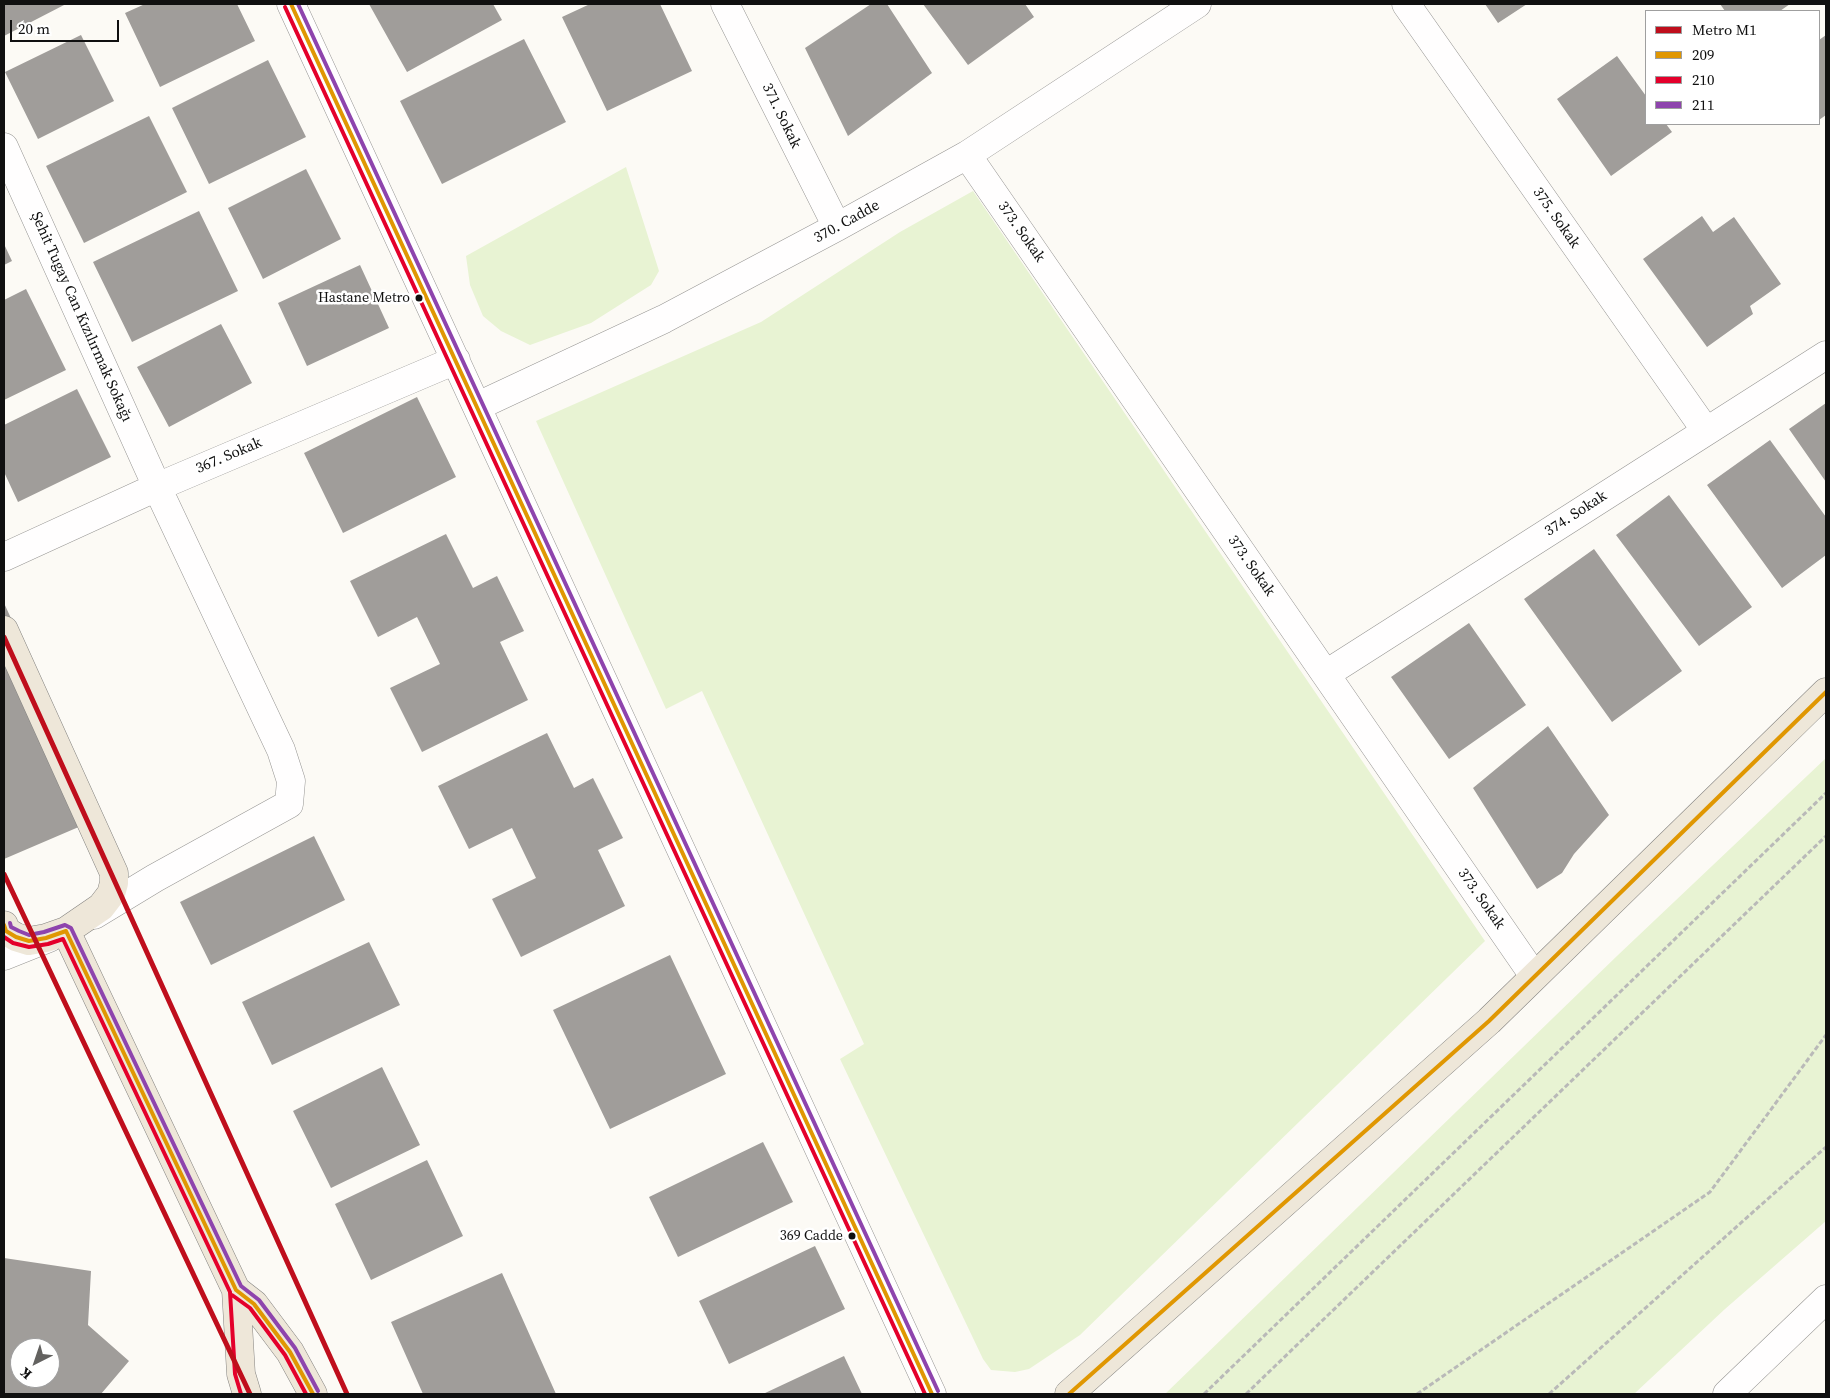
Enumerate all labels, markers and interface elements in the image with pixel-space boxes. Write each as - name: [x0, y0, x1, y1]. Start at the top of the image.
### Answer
- scale bar: [12, 10, 121, 42]
- legend: [1645, 10, 1820, 125]
- text: 20 m: [18, 18, 50, 39]
- text: Metro M1: [1692, 19, 1757, 40]
- text: 209: [1692, 44, 1715, 65]
- text: 210: [1692, 69, 1715, 90]
- street label: 371. Sokak: [758, 80, 804, 152]
- text: 211: [1692, 94, 1715, 115]
- street label: 375. Sokak: [1528, 184, 1584, 252]
- street label: 370. Cadde: [811, 197, 883, 247]
- street label: 373. Sokak: [993, 198, 1049, 266]
- street label: Şehit Tugay Can Kızılırmak Sokağı: [26, 209, 136, 425]
- place label: Hastane Metro: [318, 290, 410, 306]
- marker: Hastane Metro: [414, 293, 424, 303]
- street label: 367. Sokak: [193, 434, 265, 478]
- street label: 374. Sokak: [1542, 487, 1610, 541]
- street label: 373. Sokak: [1223, 532, 1279, 600]
- street label: 373. Sokak: [1453, 865, 1509, 933]
- place label: 369 Cadde: [780, 1228, 843, 1244]
- marker: 369 Cadde: [847, 1231, 857, 1241]
- north arrow: [10, 1338, 60, 1388]
- text: K: [16, 1363, 36, 1384]

